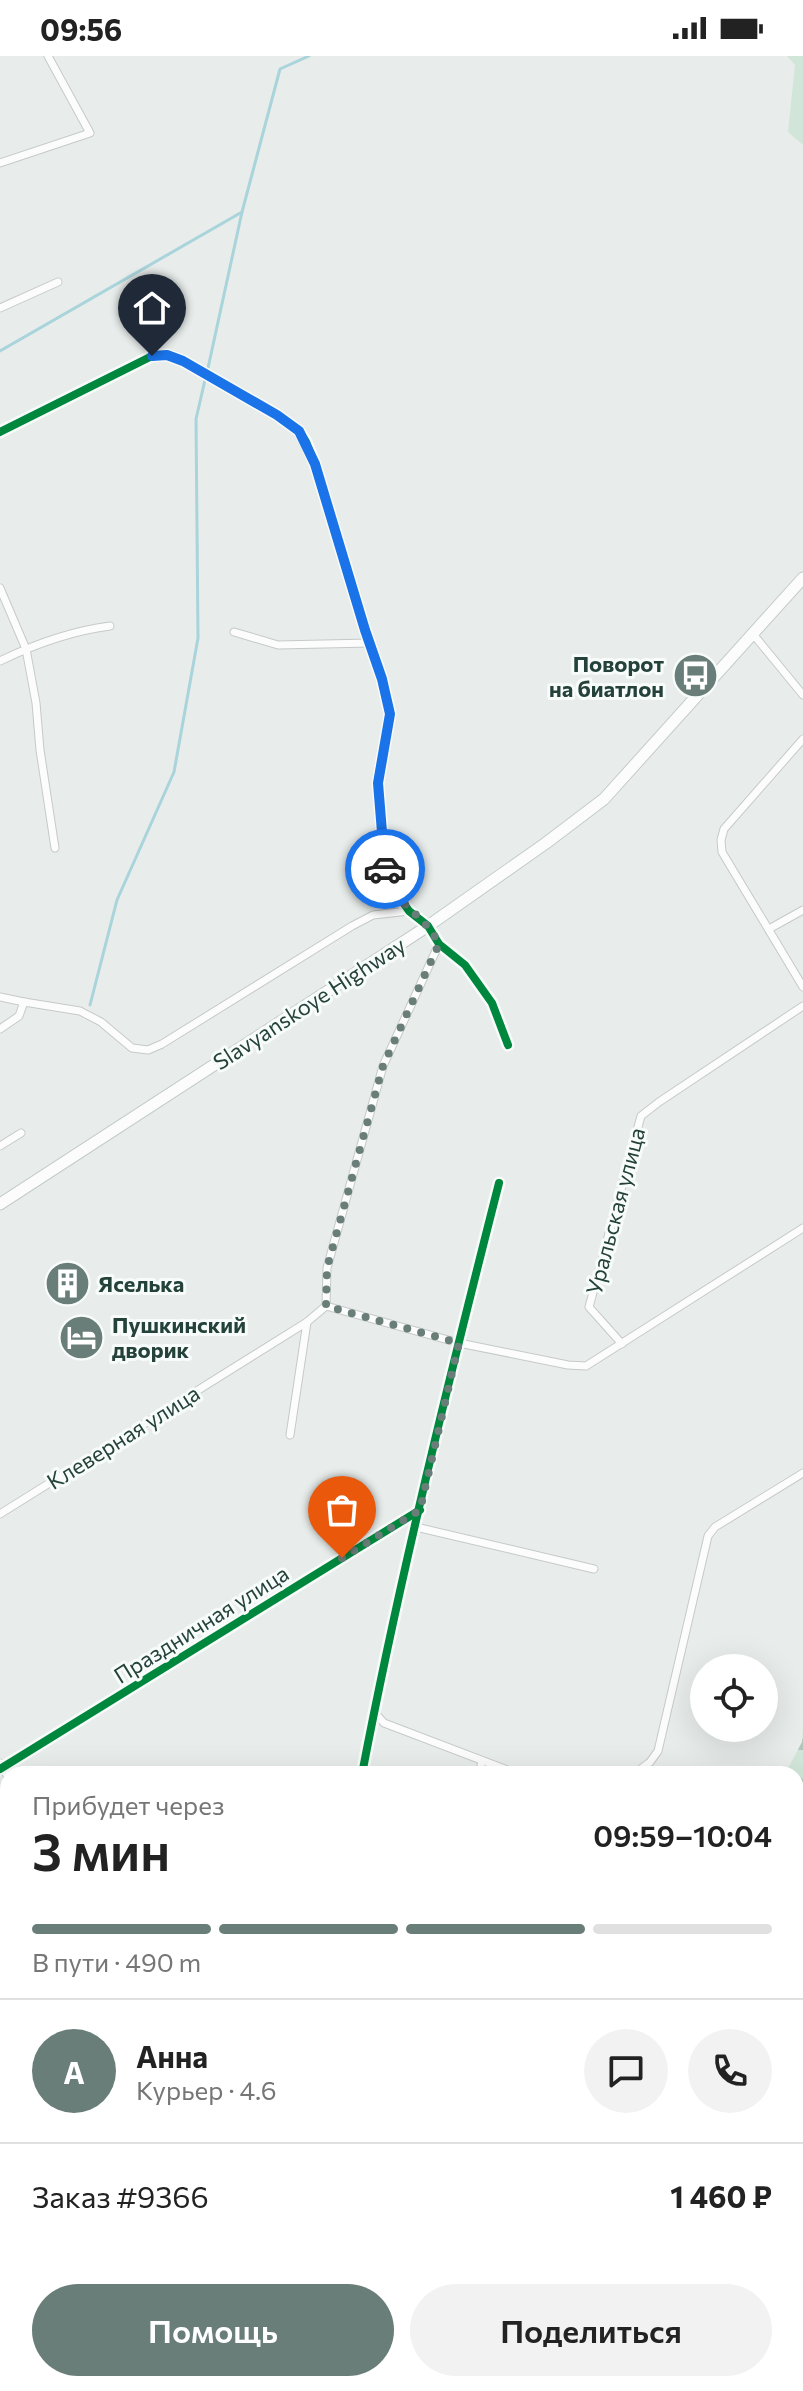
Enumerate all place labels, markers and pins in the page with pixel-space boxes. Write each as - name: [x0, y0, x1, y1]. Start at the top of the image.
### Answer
- pin: [118, 274, 186, 356]
- place label: Поворот на биатлон: [549, 650, 664, 702]
- bus stop icon: Поворот на биатлон: [671, 652, 719, 700]
- building icon: Яселька: [43, 1259, 91, 1307]
- place label: Яселька: [98, 1270, 184, 1297]
- place label: Пушкинский дворик: [112, 1311, 246, 1363]
- hotel icon: Пушкинский дворик: [57, 1313, 105, 1361]
- pin: [308, 1476, 376, 1558]

